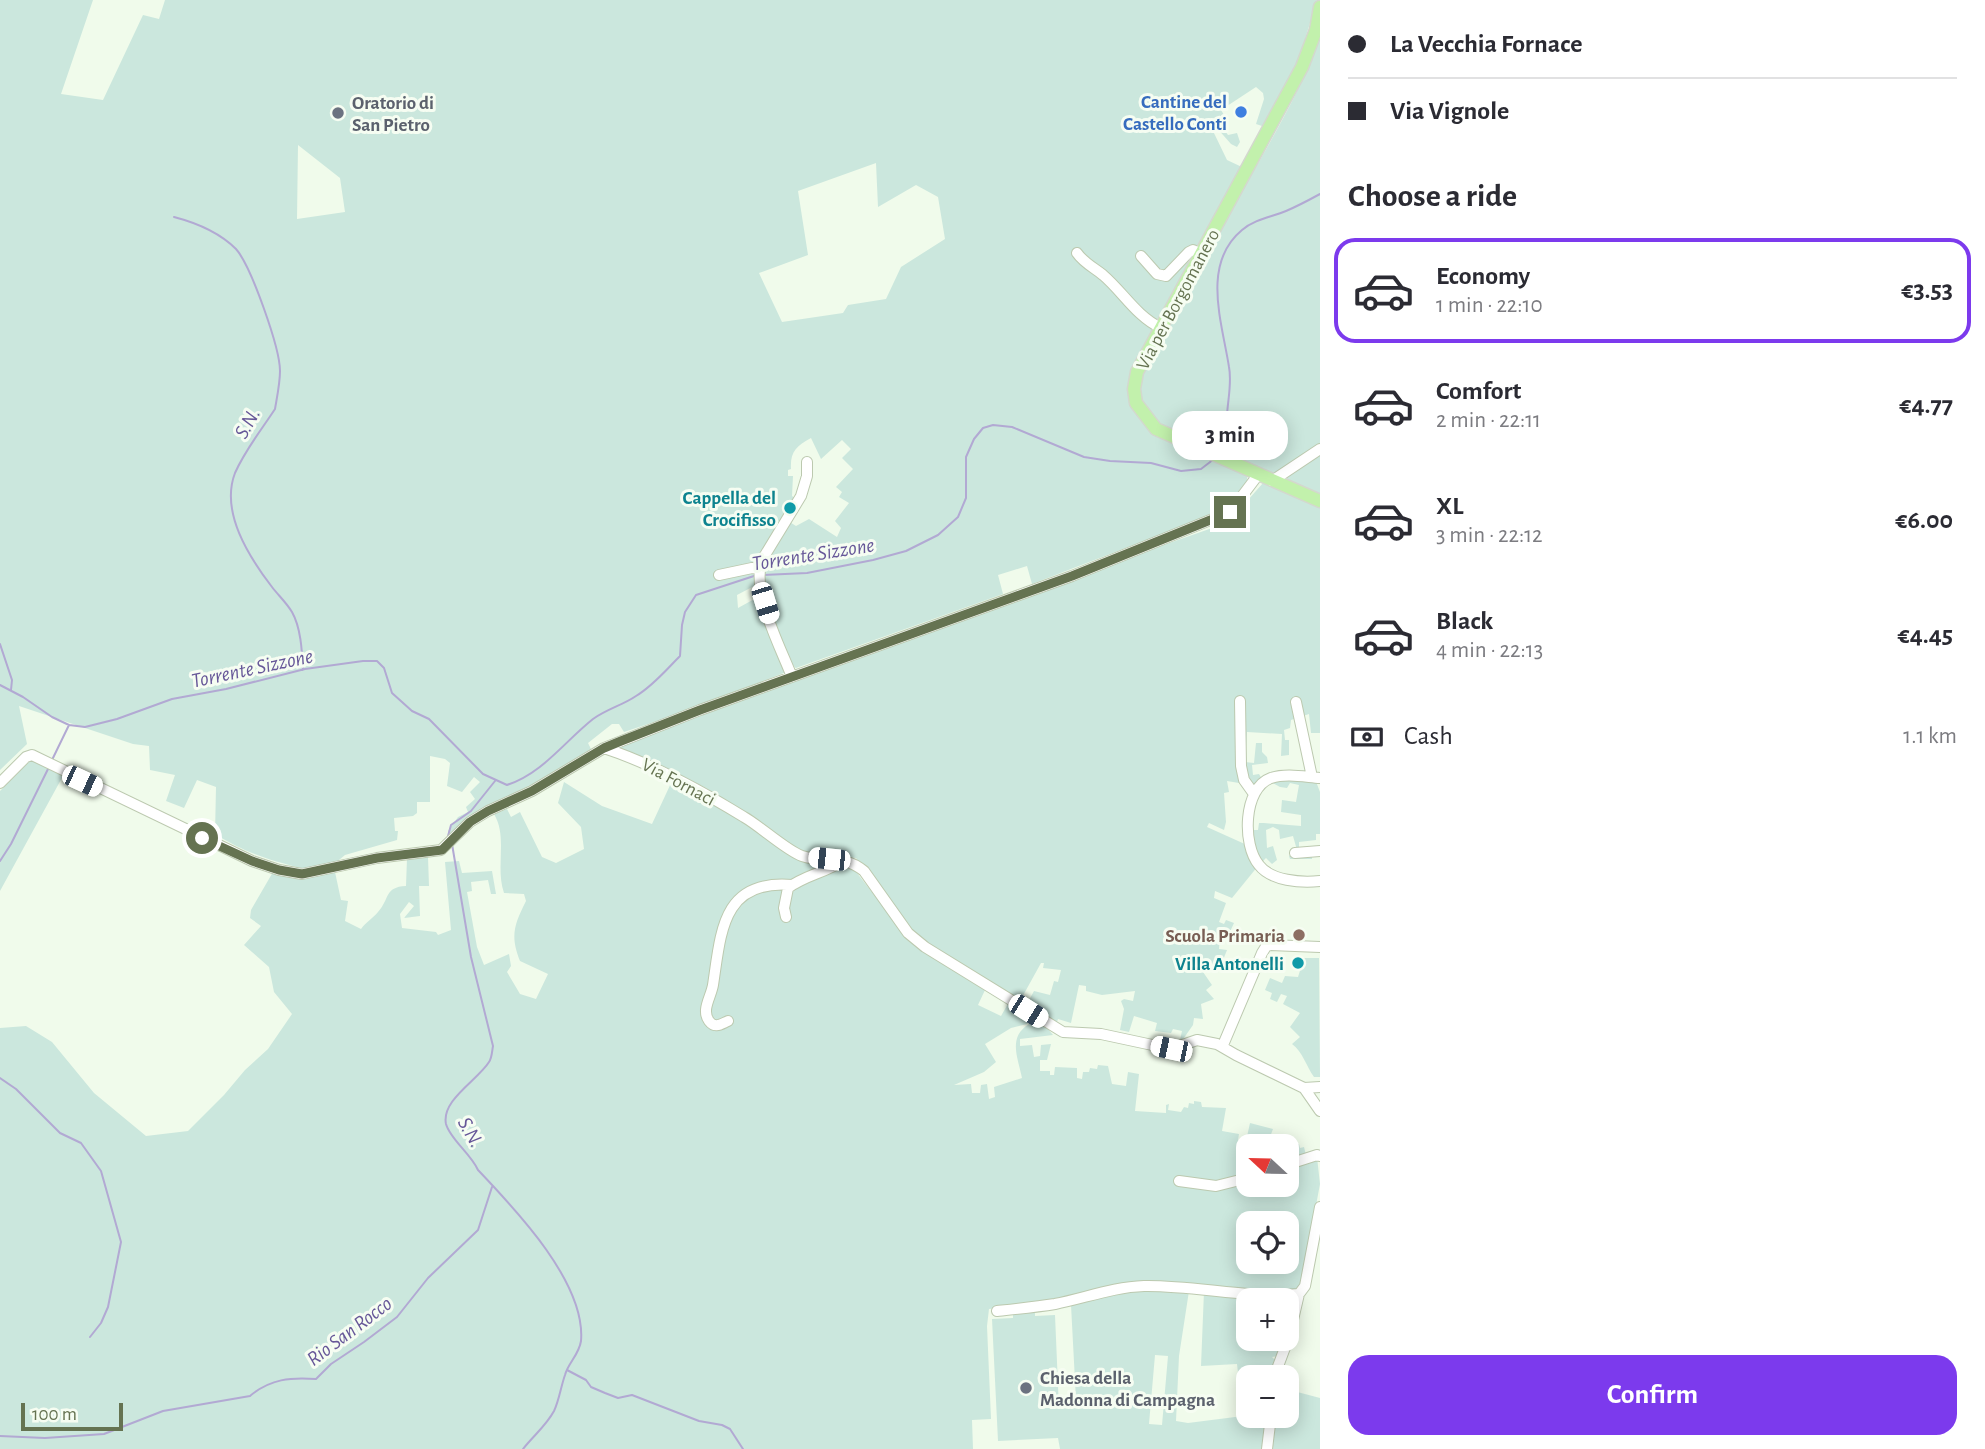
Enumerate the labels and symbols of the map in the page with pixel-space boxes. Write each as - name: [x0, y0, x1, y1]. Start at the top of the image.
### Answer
- place label: Cantine del Castello Conti: [1123, 93, 1227, 134]
- place label: Oratorio di San Pietro: [352, 94, 434, 135]
- marker: Cantine del Castello Conti: [1233, 104, 1249, 120]
- marker: Oratorio di San Pietro: [330, 105, 346, 121]
- street label: Via per Borgomanero: [1133, 226, 1223, 373]
- water label: S.N.: [231, 405, 264, 442]
- callout: 3 min: [1172, 410, 1288, 460]
- place label: Cappella del Crocifisso: [683, 489, 776, 530]
- route end: [1214, 496, 1246, 528]
- marker: Cappella del Crocifisso: [782, 500, 798, 516]
- water label: Torrente Sizzone: [750, 534, 876, 575]
- car: [749, 580, 782, 626]
- water label: Torrente Sizzone: [189, 645, 315, 692]
- street label: Via Fornaci: [638, 755, 718, 810]
- car: [59, 763, 106, 799]
- route start: [186, 822, 218, 854]
- car: [808, 846, 851, 872]
- place label: Scuola Primaria: [1165, 927, 1285, 946]
- marker: Scuola Primaria: [1291, 927, 1307, 943]
- place label: Villa Antonelli: [1175, 955, 1284, 974]
- marker: Villa Antonelli: [1290, 955, 1306, 971]
- car: [1005, 991, 1052, 1031]
- car: [1149, 1034, 1194, 1064]
- water label: S.N.: [454, 1114, 487, 1151]
- north arrow: [1236, 1134, 1298, 1197]
- water label: Rio San Rocco: [303, 1293, 396, 1370]
- place label: Chiesa della Madonna di Campagna: [1040, 1369, 1215, 1410]
- marker: Chiesa della Madonna di Campagna: [1018, 1380, 1034, 1396]
- scale bar: [21, 1400, 122, 1432]

